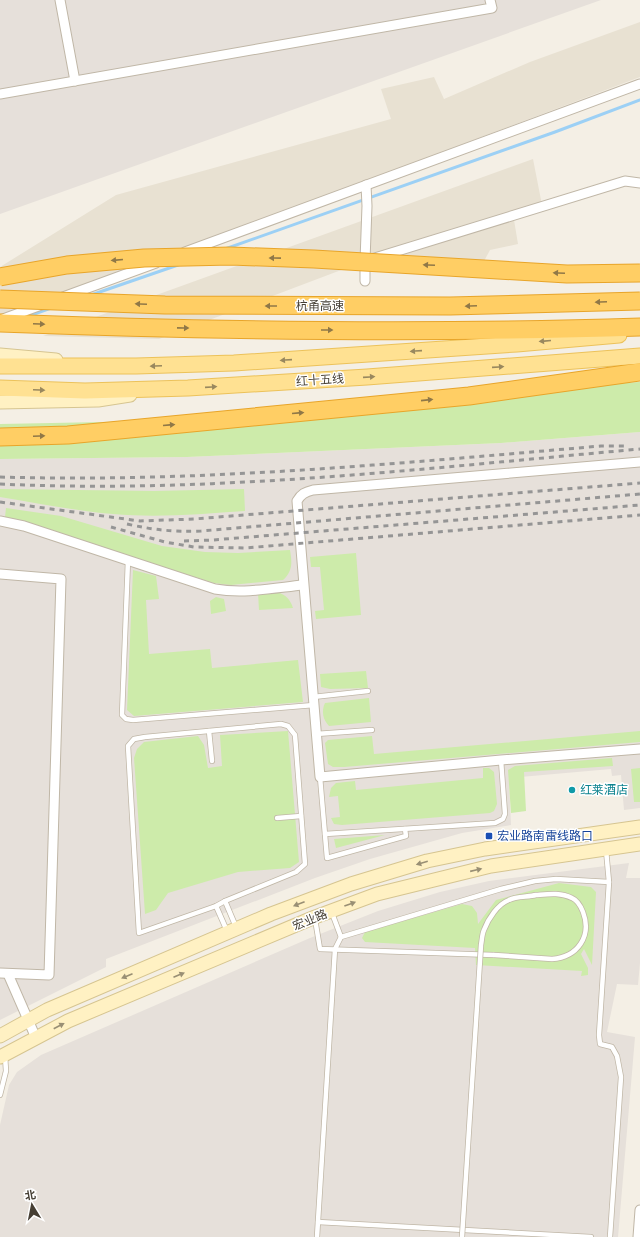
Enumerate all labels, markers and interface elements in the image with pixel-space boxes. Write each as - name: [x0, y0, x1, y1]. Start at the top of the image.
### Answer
- one-way arrow: [269, 254, 281, 261]
- one-way arrow: [111, 257, 123, 263]
- one-way arrow: [423, 262, 435, 269]
- one-way arrow: [553, 270, 565, 277]
- street label: 杭甬高速: [296, 298, 344, 313]
- one-way arrow: [594, 299, 607, 305]
- one-way arrow: [135, 301, 147, 308]
- one-way arrow: [264, 303, 277, 309]
- one-way arrow: [464, 303, 477, 309]
- one-way arrow: [33, 321, 46, 327]
- one-way arrow: [177, 325, 189, 332]
- one-way arrow: [321, 327, 334, 333]
- one-way arrow: [539, 338, 551, 345]
- one-way arrow: [410, 348, 422, 355]
- one-way arrow: [280, 356, 292, 363]
- one-way arrow: [150, 362, 162, 369]
- one-way arrow: [492, 364, 504, 371]
- street label: 红十五线: [295, 370, 344, 389]
- one-way arrow: [363, 373, 375, 380]
- one-way arrow: [205, 383, 217, 390]
- one-way arrow: [33, 386, 45, 393]
- one-way arrow: [421, 397, 433, 403]
- one-way arrow: [292, 410, 304, 416]
- one-way arrow: [162, 422, 175, 429]
- one-way arrow: [33, 432, 45, 439]
- place label: 红莱酒店: [580, 782, 628, 797]
- marker: 红莱酒店: [567, 785, 577, 795]
- place label: 宏业路南雷线路口: [497, 828, 593, 843]
- marker: 宏业路南雷线路口: [484, 831, 494, 841]
- one-way arrow: [416, 860, 428, 866]
- one-way arrow: [470, 867, 482, 873]
- one-way arrow: [345, 900, 357, 906]
- one-way arrow: [292, 901, 304, 907]
- street label: 宏业路: [290, 906, 329, 933]
- one-way arrow: [173, 972, 184, 978]
- one-way arrow: [121, 973, 133, 979]
- one-way arrow: [53, 1022, 65, 1029]
- north arrow: [12, 1185, 52, 1225]
- text: 北: [24, 1187, 37, 1203]

